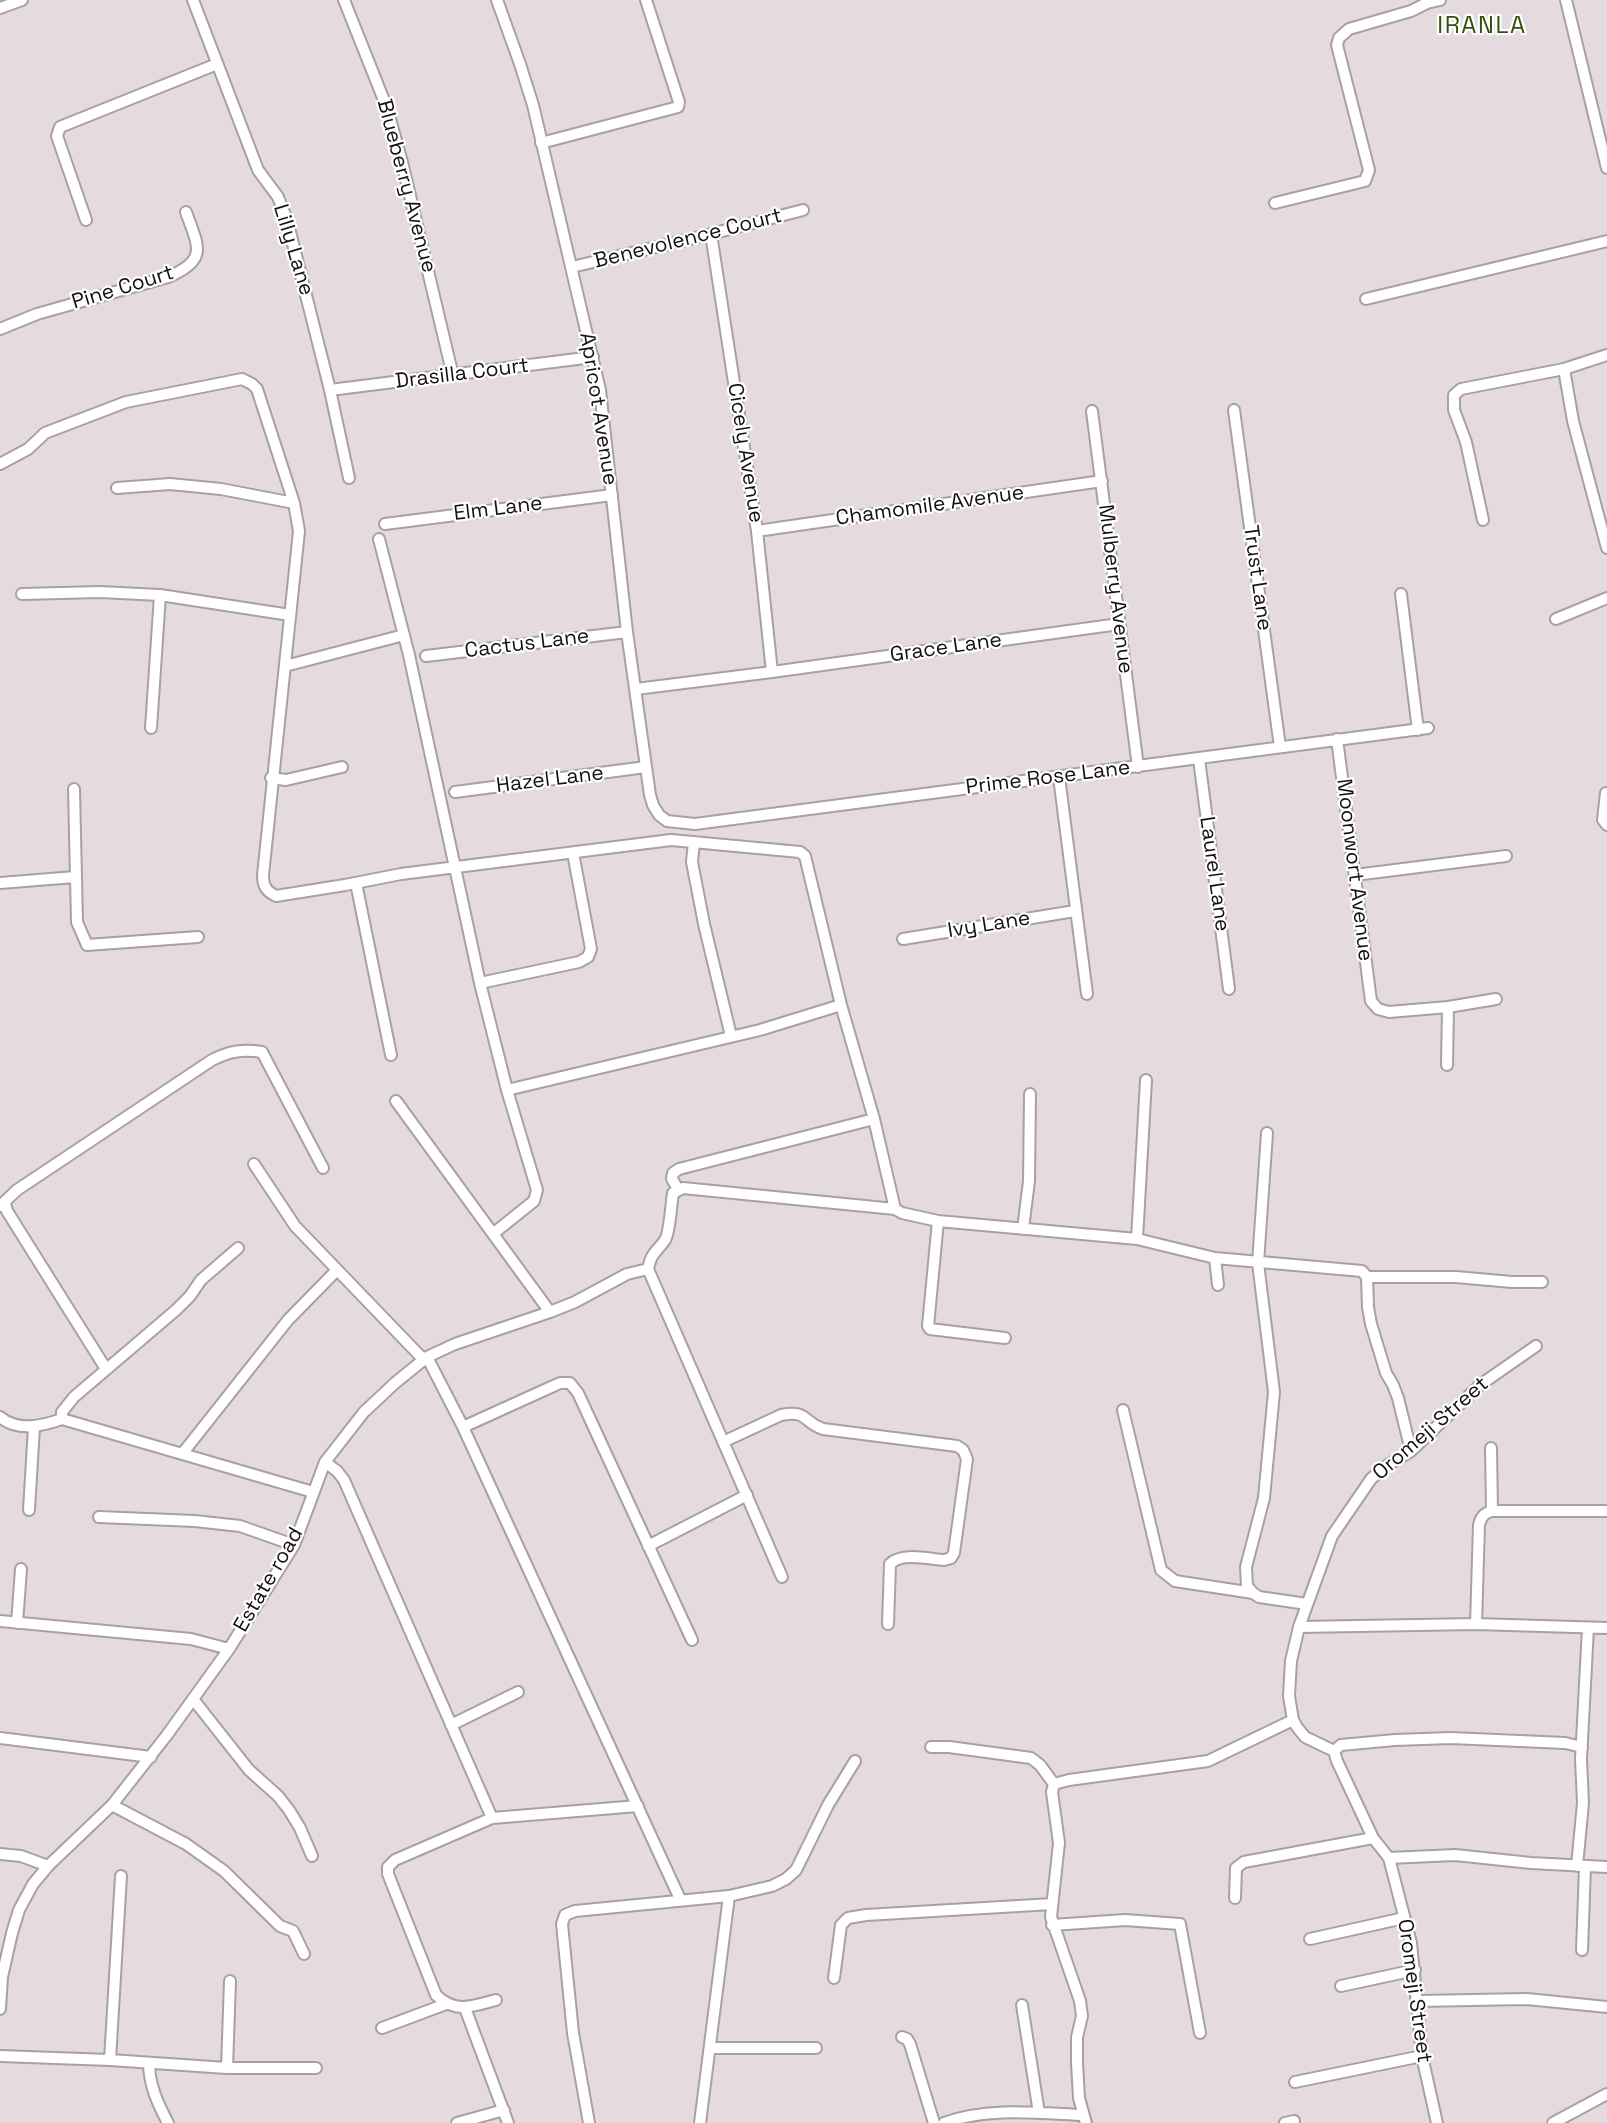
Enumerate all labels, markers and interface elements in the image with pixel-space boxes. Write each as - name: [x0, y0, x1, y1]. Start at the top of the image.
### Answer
- district label: IRANLA: [1437, 12, 1527, 40]
- street label: Blueberry Avenue: [371, 97, 441, 275]
- street label: Lilly Lane: [267, 201, 319, 299]
- street label: Benevolence Court: [591, 203, 785, 275]
- street label: Pine Court: [69, 261, 177, 315]
- street label: Apricot Avenue: [573, 331, 623, 487]
- street label: Drasilla Court: [394, 353, 530, 395]
- street label: Cicely Avenue: [722, 381, 768, 525]
- street label: Chamomile Avenue: [834, 480, 1026, 532]
- street label: Elm Lane: [452, 491, 544, 527]
- street label: Mulberry Avenue: [1092, 503, 1138, 675]
- street label: Trust Lane: [1237, 524, 1277, 632]
- street label: Cactus Lane: [463, 624, 591, 664]
- street label: Grace Lane: [889, 628, 1003, 668]
- street label: Prime Rose Lane: [964, 755, 1132, 801]
- street label: Hazel Lane: [495, 761, 605, 799]
- street label: Moonwort Avenue: [1330, 777, 1378, 963]
- street label: Laurel Lane: [1193, 815, 1235, 933]
- street label: Ivy Lane: [946, 906, 1032, 944]
- street label: Oromeji Street: [1368, 1372, 1494, 1486]
- street label: Estate road: [229, 1523, 309, 1637]
- street label: Oromeji Street: [1391, 1917, 1437, 2065]

